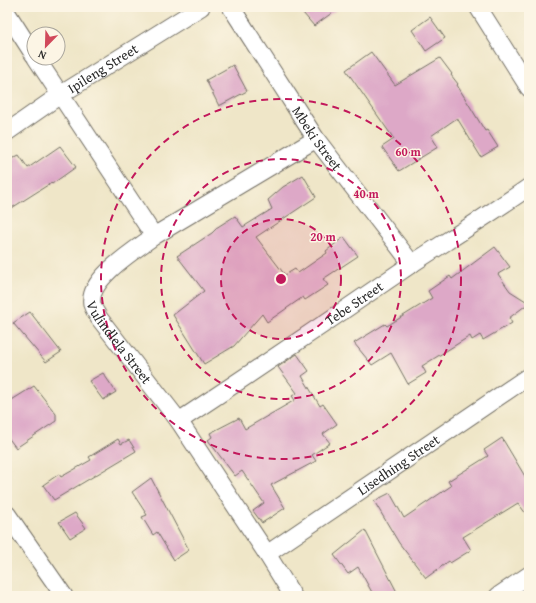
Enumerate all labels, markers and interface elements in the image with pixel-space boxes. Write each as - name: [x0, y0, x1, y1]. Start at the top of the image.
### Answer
- north arrow: [26, 26, 66, 66]
- street label: Ipileng Street: [64, 39, 142, 98]
- text: N: [35, 46, 49, 64]
- street label: Mbeki Street: [287, 102, 347, 175]
- text: 60 m: [395, 143, 421, 160]
- text: 40 m: [353, 185, 379, 202]
- text: 20 m: [310, 228, 336, 245]
- centre of rings: [274, 272, 288, 286]
- street label: Tebe Street: [321, 276, 387, 330]
- street label: Vulindlela Street: [81, 298, 157, 388]
- street label: Lisedhing Street: [353, 429, 444, 500]

